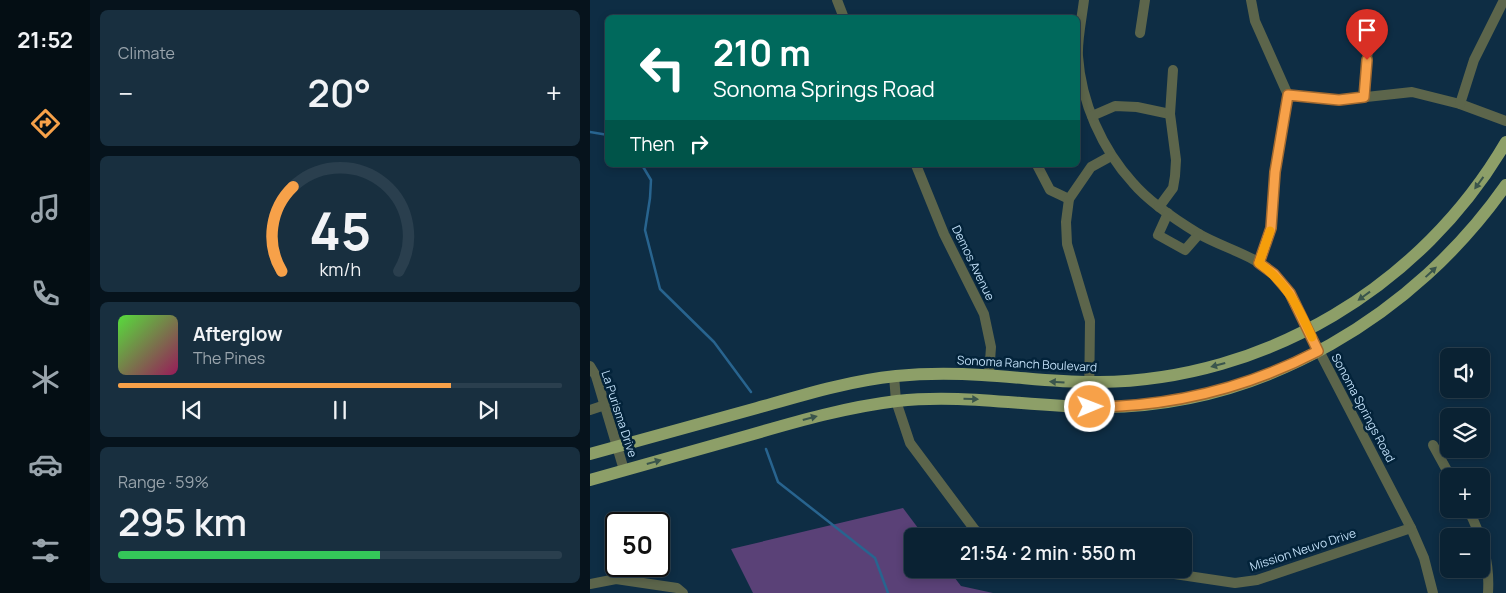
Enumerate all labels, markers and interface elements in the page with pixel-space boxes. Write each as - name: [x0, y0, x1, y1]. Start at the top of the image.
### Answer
- pin: [1346, 9, 1388, 60]
- icon: arrive: [1353, 16, 1381, 44]
- text: 21:52: [17, 25, 73, 55]
- text: 210 m: [713, 29, 811, 77]
- icon: left: [630, 35, 695, 100]
- text: Climate: [118, 42, 175, 64]
- text: 20°: [308, 66, 371, 118]
- text: −: [118, 74, 133, 112]
- text: +: [546, 74, 562, 112]
- text: Sonoma Springs Road: [713, 74, 935, 104]
- icon: directions: [28, 106, 63, 141]
- icon: right: [685, 130, 713, 158]
- text: Then: [630, 131, 675, 157]
- one-way arrow: [1474, 176, 1485, 189]
- icon: music: [28, 191, 63, 226]
- text: 45: [309, 195, 371, 266]
- street label: Demos Avenue: [948, 222, 999, 303]
- text: km/h: [319, 257, 361, 281]
- one-way arrow: [1424, 266, 1436, 278]
- icon: phone: [28, 276, 63, 311]
- one-way arrow: [1357, 291, 1371, 301]
- text: Afterglow: [193, 321, 282, 347]
- text: The Pines: [193, 347, 265, 369]
- map controls: [1440, 348, 1490, 578]
- button: sound: [1440, 348, 1490, 398]
- street label: Sonoma Springs Road: [1328, 350, 1399, 465]
- street label: Sonoma Ranch Boulevard: [957, 351, 1098, 376]
- one-way arrow: [1210, 361, 1225, 369]
- icon: climate: [28, 362, 63, 397]
- street label: La Purisma Drive: [597, 368, 642, 459]
- one-way arrow: [1049, 377, 1065, 385]
- position arrow: [1063, 380, 1115, 432]
- one-way arrow: [963, 395, 979, 403]
- icon: previous: [178, 396, 206, 424]
- icon: pause: [326, 396, 354, 424]
- icon: next: [474, 396, 502, 424]
- button: layers: [1440, 408, 1490, 458]
- one-way arrow: [803, 414, 818, 422]
- icon: car: [28, 447, 63, 482]
- one-way arrow: [646, 458, 661, 466]
- button: +: [1440, 468, 1490, 518]
- text: Range · 59%: [118, 471, 209, 493]
- text: 295 km: [118, 495, 247, 547]
- speed limit sign: 50: [605, 512, 670, 577]
- street label: Mission Neuvo Drive: [1248, 524, 1358, 575]
- button: −: [1440, 528, 1490, 578]
- icon: filters: [28, 533, 63, 568]
- text: 21:54 · 2 min · 550 m: [960, 540, 1136, 566]

